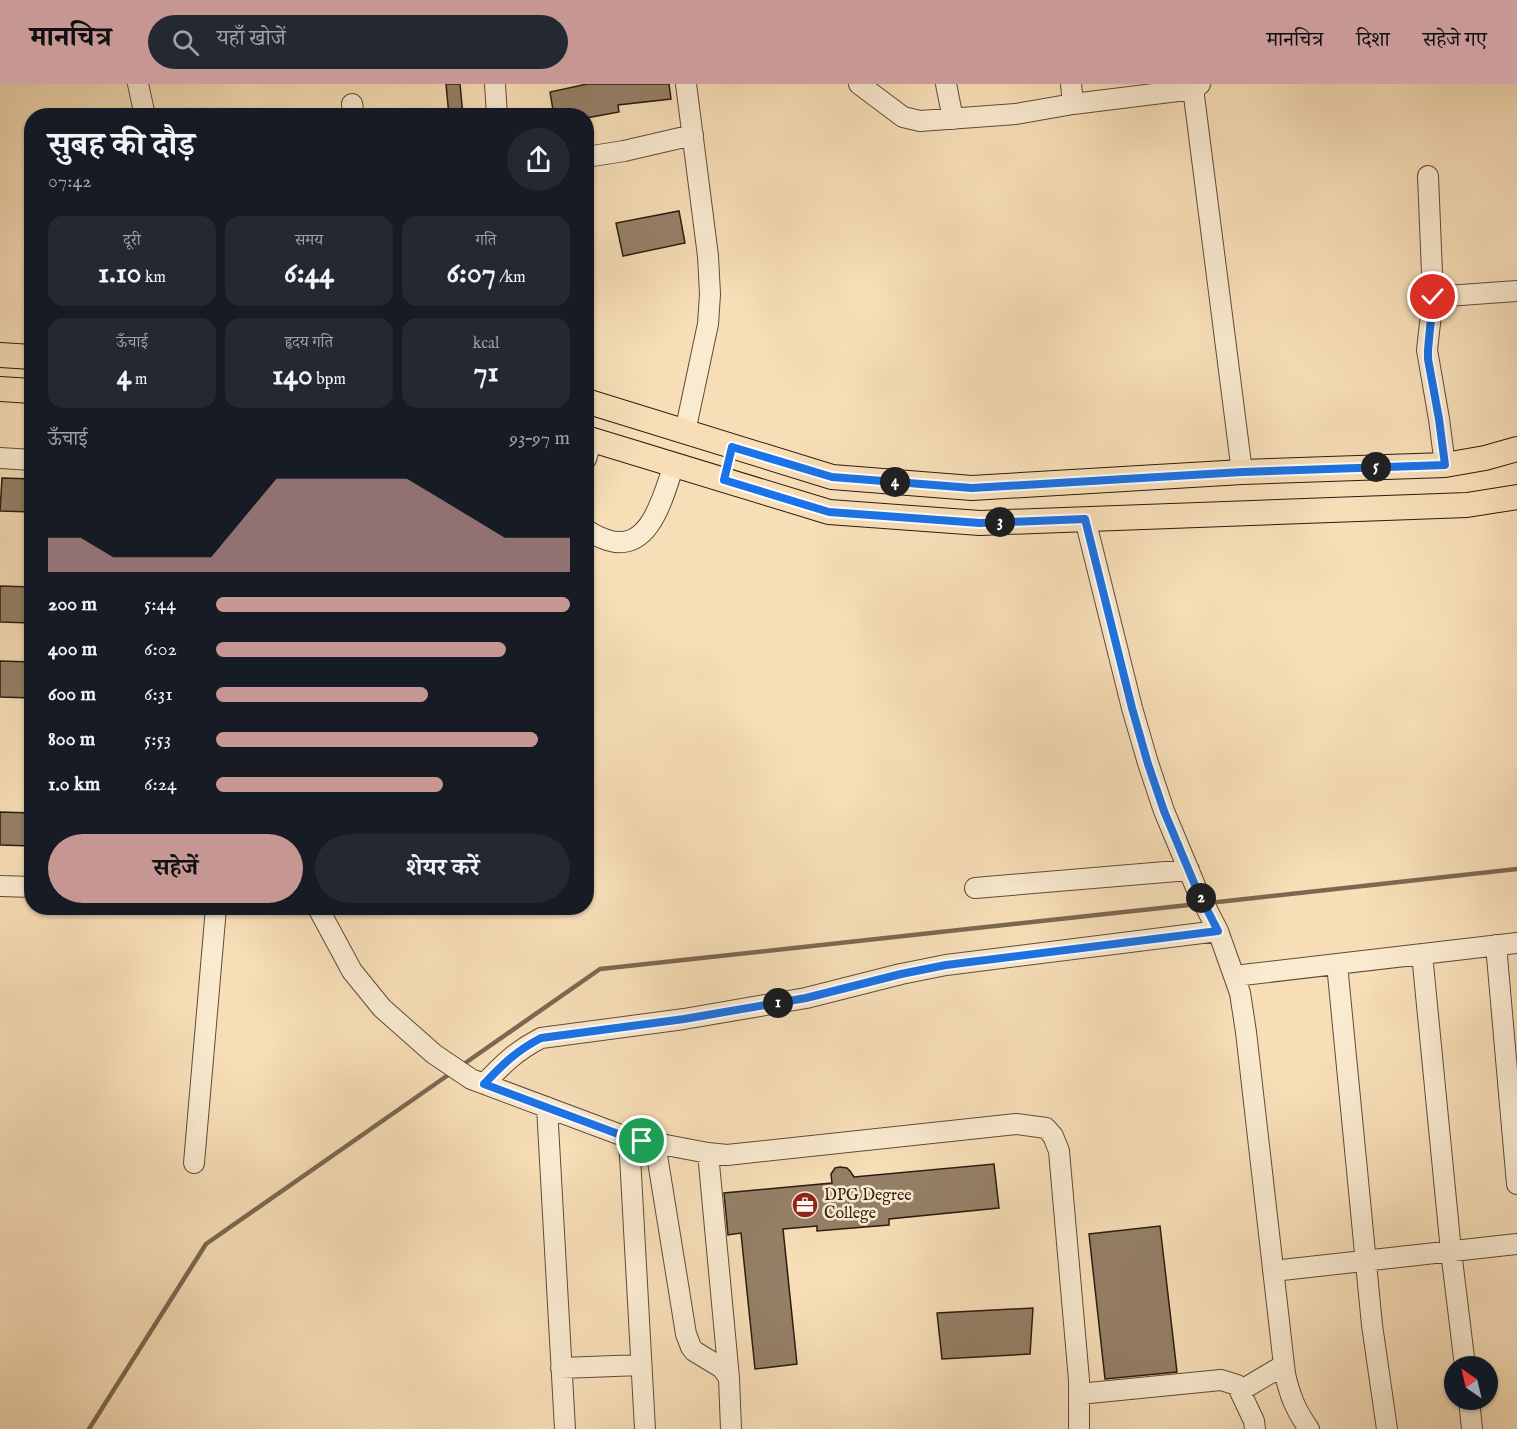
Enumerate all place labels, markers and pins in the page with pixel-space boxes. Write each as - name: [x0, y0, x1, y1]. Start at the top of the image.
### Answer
- pin: [1407, 271, 1458, 322]
- pin: 5: [1361, 452, 1391, 482]
- pin: 4: [880, 467, 910, 497]
- pin: 3: [985, 507, 1015, 537]
- pin: 2: [1186, 883, 1216, 913]
- pin: 1: [763, 988, 793, 1018]
- pin: [616, 1115, 667, 1166]
- place label: DPG Degree College: [824, 1186, 912, 1224]
- office icon: DPG Degree College: [790, 1190, 820, 1220]

